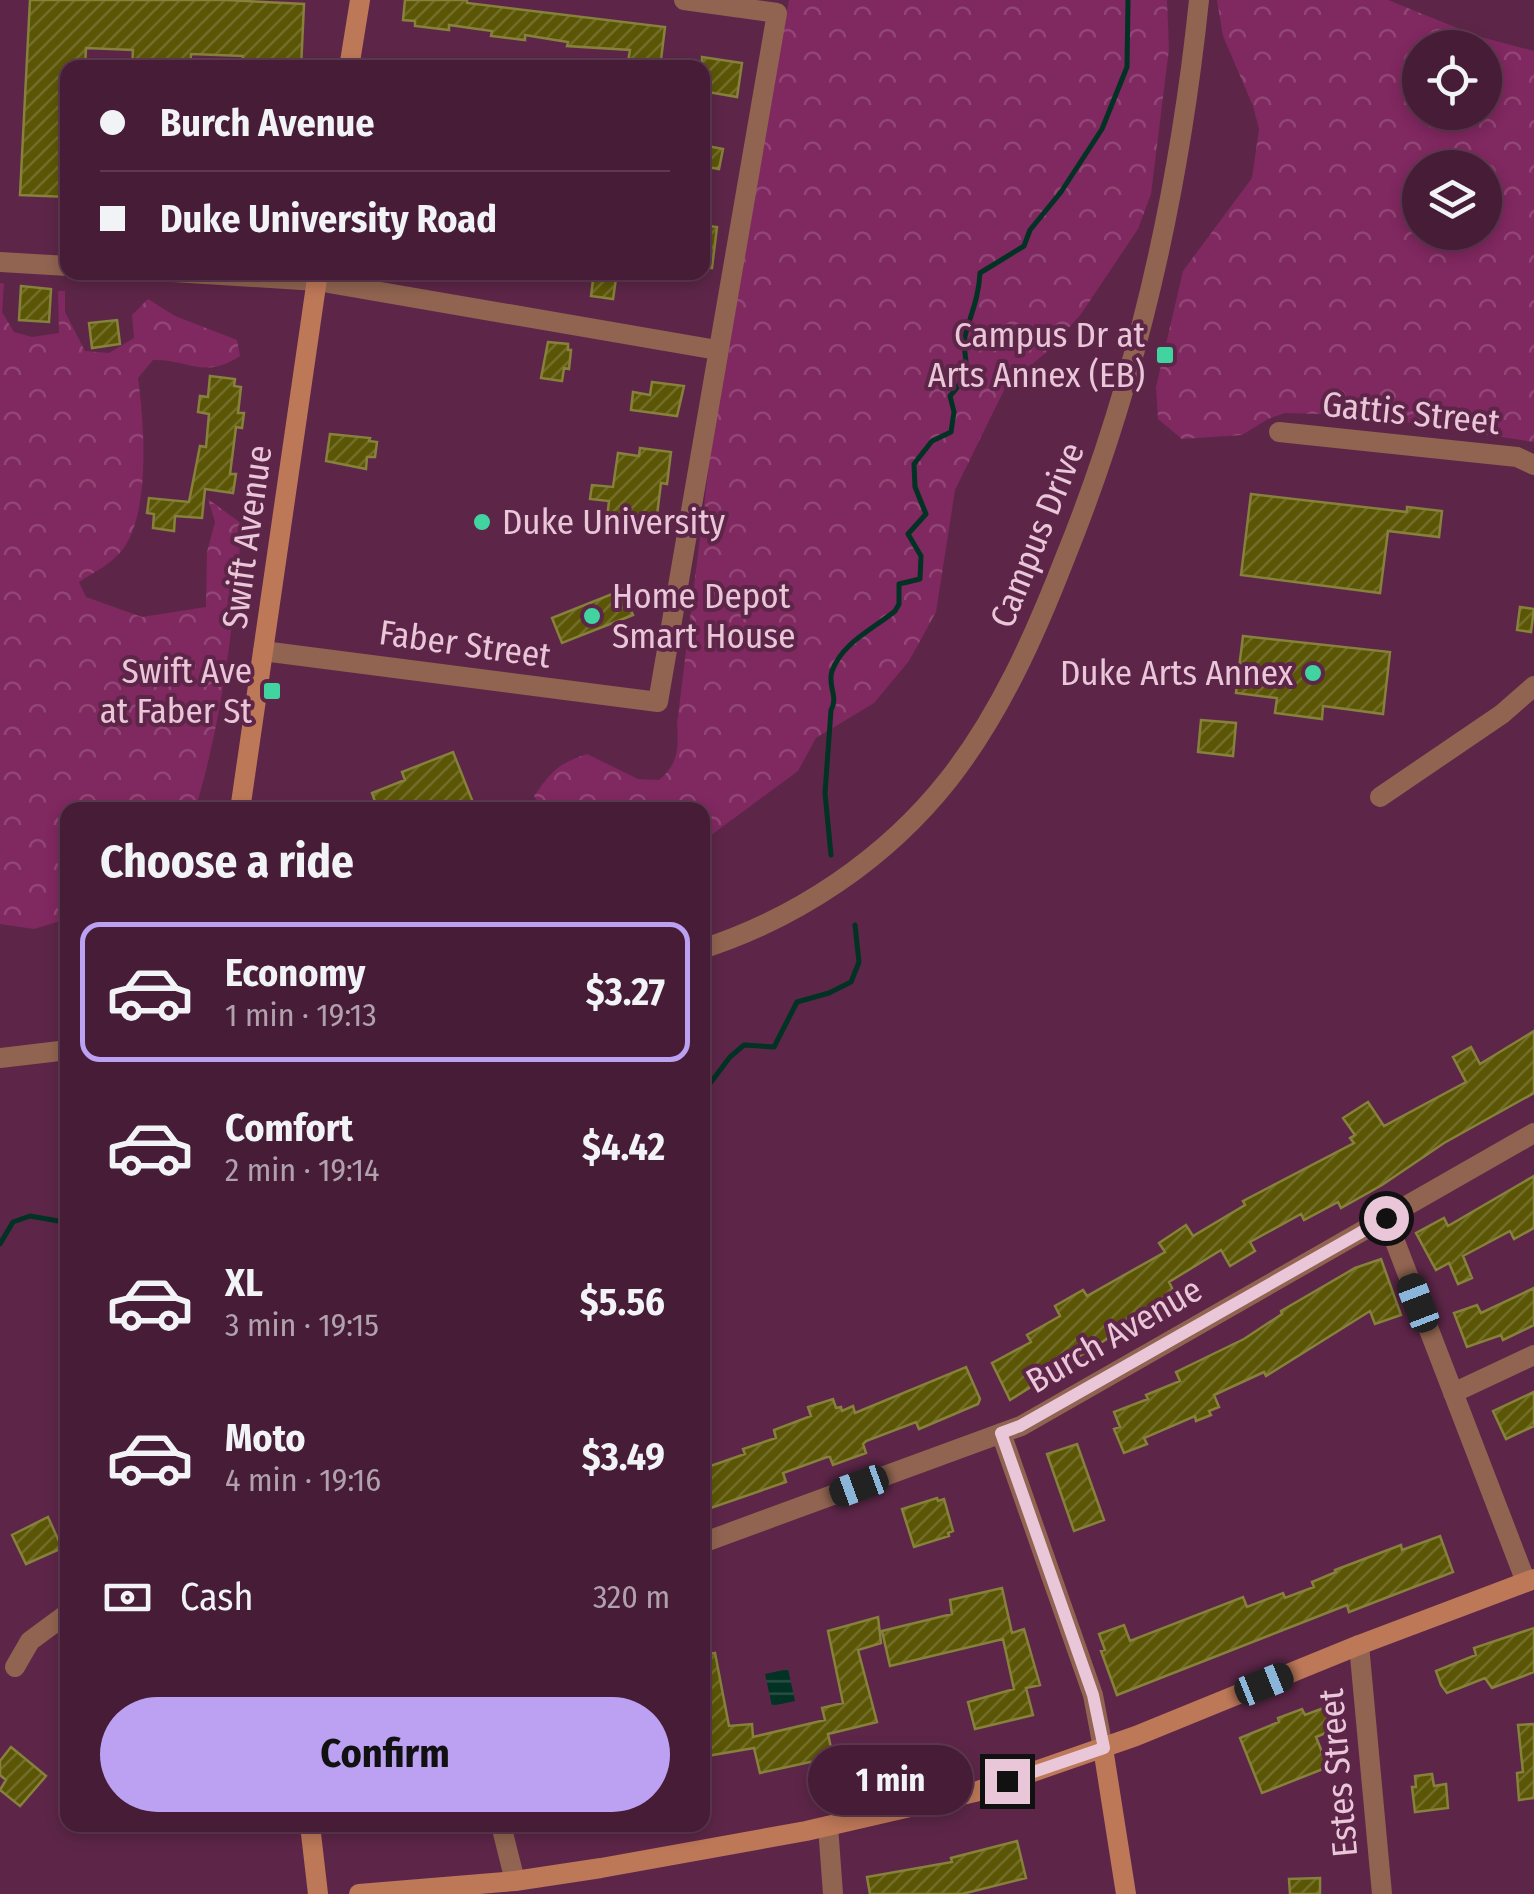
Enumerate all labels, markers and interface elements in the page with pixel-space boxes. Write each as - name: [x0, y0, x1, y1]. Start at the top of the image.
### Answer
- map controls: [1402, 30, 1502, 250]
- button: locate: [1402, 30, 1502, 130]
- text: Burch Avenue: [160, 100, 375, 146]
- button: layers: [1402, 150, 1502, 250]
- text: Duke University Road: [160, 196, 497, 242]
- place label: Campus Dr at Arts Annex (EB): [928, 314, 1146, 396]
- marker: Campus Dr at Arts Annex (EB): [1154, 344, 1176, 366]
- street label: Gattis Street: [1320, 383, 1502, 443]
- street label: Campus Drive: [981, 436, 1093, 634]
- street label: Swift Avenue: [213, 443, 281, 631]
- place label: Duke University: [502, 501, 726, 543]
- marker: Duke University: [471, 511, 493, 533]
- place label: Home Depot Smart House: [612, 575, 795, 657]
- marker: Home Depot Smart House: [581, 605, 603, 627]
- street label: Faber Street: [377, 611, 554, 677]
- place label: Swift Ave at Faber St: [100, 650, 253, 732]
- place label: Duke Arts Annex: [1060, 652, 1294, 694]
- marker: Duke Arts Annex: [1302, 662, 1324, 684]
- marker: Swift Ave at Faber St: [261, 680, 283, 702]
- text: Choose a ride: [100, 835, 354, 889]
- icon: car: [105, 947, 195, 1037]
- text: Economy: [225, 950, 365, 996]
- text: $3.27: [586, 969, 665, 1015]
- text: 1 min · 19:13: [225, 996, 377, 1034]
- icon: car: [105, 1102, 195, 1192]
- text: Comfort: [225, 1105, 353, 1151]
- text: $4.42: [582, 1124, 665, 1170]
- text: 2 min · 19:14: [225, 1151, 379, 1189]
- route start: [1364, 1196, 1409, 1241]
- icon: car: [105, 1257, 195, 1347]
- text: XL: [225, 1260, 263, 1306]
- street label: Burch Avenue: [1019, 1268, 1209, 1402]
- car: [1393, 1270, 1443, 1336]
- text: $5.56: [580, 1279, 665, 1325]
- text: 3 min · 19:15: [225, 1306, 379, 1344]
- icon: car: [105, 1412, 195, 1502]
- text: Moto: [225, 1415, 306, 1461]
- text: $3.49: [582, 1434, 665, 1480]
- text: 4 min · 19:16: [225, 1461, 381, 1499]
- car: [826, 1462, 892, 1510]
- icon: cash: [100, 1570, 155, 1625]
- text: Cash: [180, 1574, 254, 1620]
- text: 320 m: [593, 1578, 670, 1616]
- car: [1231, 1659, 1297, 1709]
- street label: Estes Street: [1310, 1687, 1366, 1859]
- button: Confirm: [100, 1697, 670, 1812]
- callout: 1 min: [807, 1746, 972, 1816]
- route end: [985, 1759, 1030, 1804]
- text: 1 min: [856, 1761, 925, 1799]

